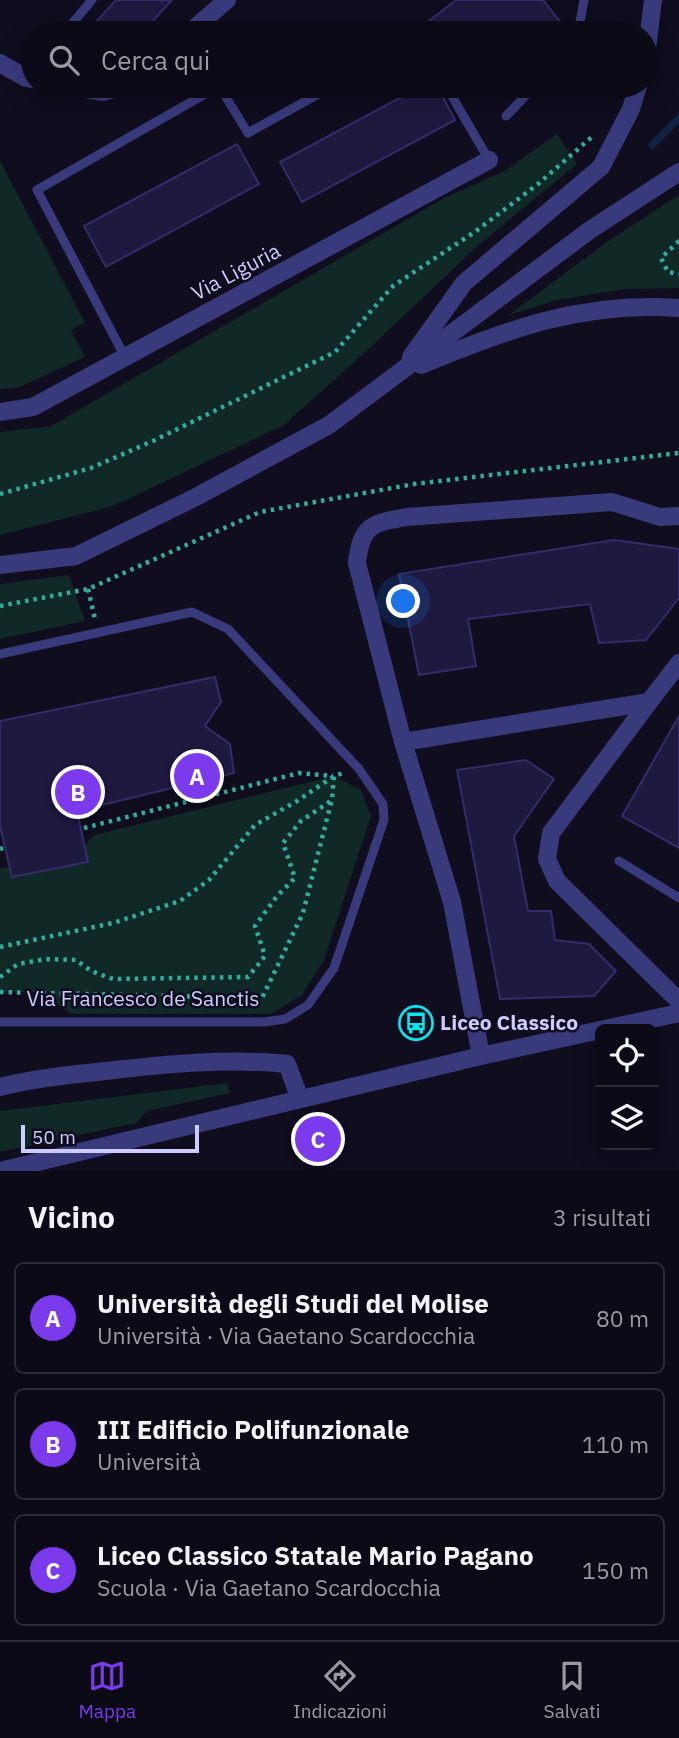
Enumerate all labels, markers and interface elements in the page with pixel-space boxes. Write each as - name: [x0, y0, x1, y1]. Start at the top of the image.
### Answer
- search box: [21, 21, 658, 98]
- icon: search: [45, 41, 83, 79]
- text: Cerca qui: [101, 43, 210, 77]
- street label: Via Liguria: [186, 236, 285, 306]
- your location: [386, 584, 420, 618]
- pin: A: [174, 750, 220, 802]
- pin: B: [55, 766, 101, 818]
- street label: Via Francesco de Sanctis: [26, 984, 260, 1012]
- bus stop icon: Liceo Classico: [397, 1004, 435, 1042]
- place label: Liceo Classico: [440, 1008, 578, 1036]
- map controls: [595, 1024, 658, 1150]
- button: locate: [595, 1024, 658, 1087]
- button: layers: [595, 1087, 658, 1150]
- pin: C: [295, 1113, 341, 1165]
- scale bar: [21, 1122, 200, 1154]
- text: 50 m: [32, 1125, 76, 1149]
- text: Vicino: [28, 1197, 115, 1236]
- text: 3 risultati: [553, 1202, 651, 1232]
- text: Università degli Studi del Molise: [97, 1286, 489, 1320]
- text: A: [45, 1303, 61, 1333]
- text: 80 m: [596, 1303, 649, 1333]
- text: Università · Via Gaetano Scardocchia: [97, 1320, 475, 1350]
- text: III Edificio Polifunzionale: [97, 1412, 409, 1446]
- text: B: [45, 1429, 61, 1459]
- text: 110 m: [582, 1429, 649, 1459]
- text: Università: [97, 1446, 201, 1476]
- text: Liceo Classico Statale Mario Pagano: [97, 1538, 534, 1572]
- text: C: [46, 1555, 60, 1585]
- text: 150 m: [582, 1555, 649, 1585]
- text: Scuola · Via Gaetano Scardocchia: [97, 1572, 441, 1602]
- tab: Mappa: [78, 1657, 136, 1723]
- tab: Indicazioni: [293, 1657, 387, 1723]
- tab: Salvati: [544, 1657, 601, 1723]

